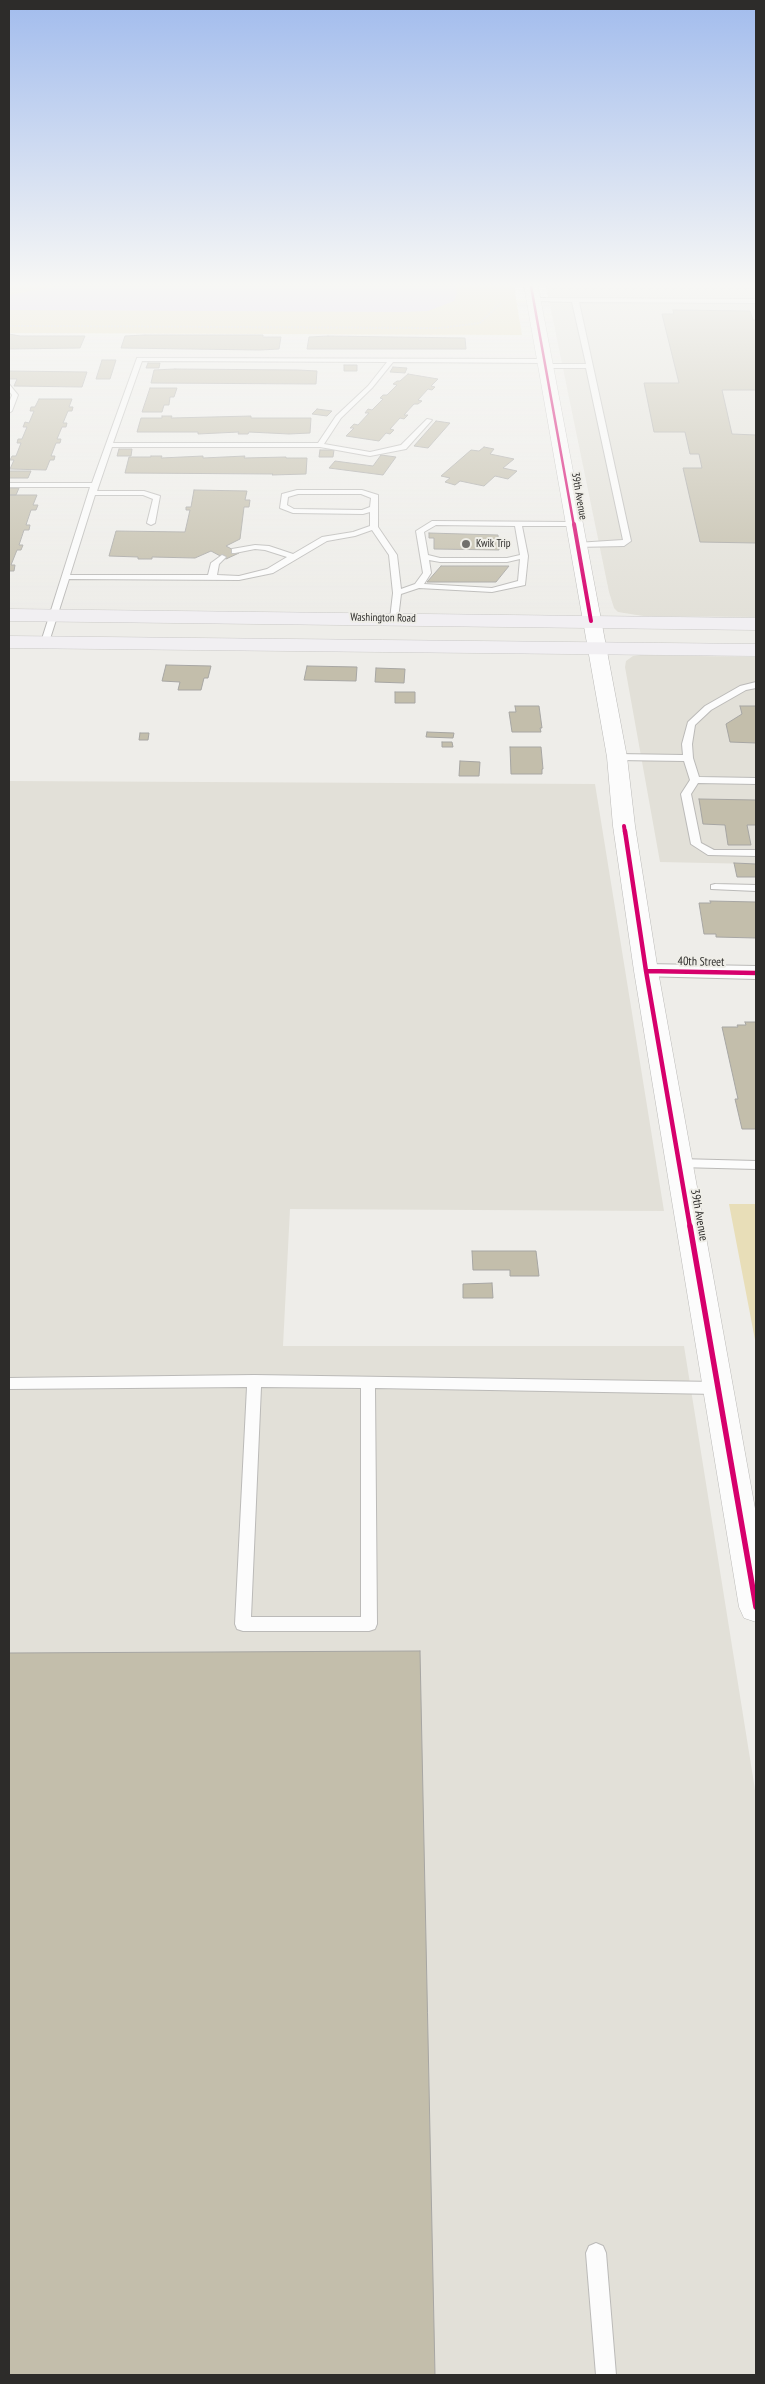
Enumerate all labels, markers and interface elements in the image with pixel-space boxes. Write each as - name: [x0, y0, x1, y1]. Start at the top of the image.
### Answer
- street label: 39th Avenue: [568, 471, 590, 521]
- place label: Kwik Trip: [476, 537, 511, 551]
- marker: Kwik Trip: [460, 538, 472, 550]
- street label: Washington Road: [350, 611, 416, 625]
- street label: 40th Street: [677, 954, 725, 970]
- street label: 39th Avenue: [687, 1188, 711, 1242]

